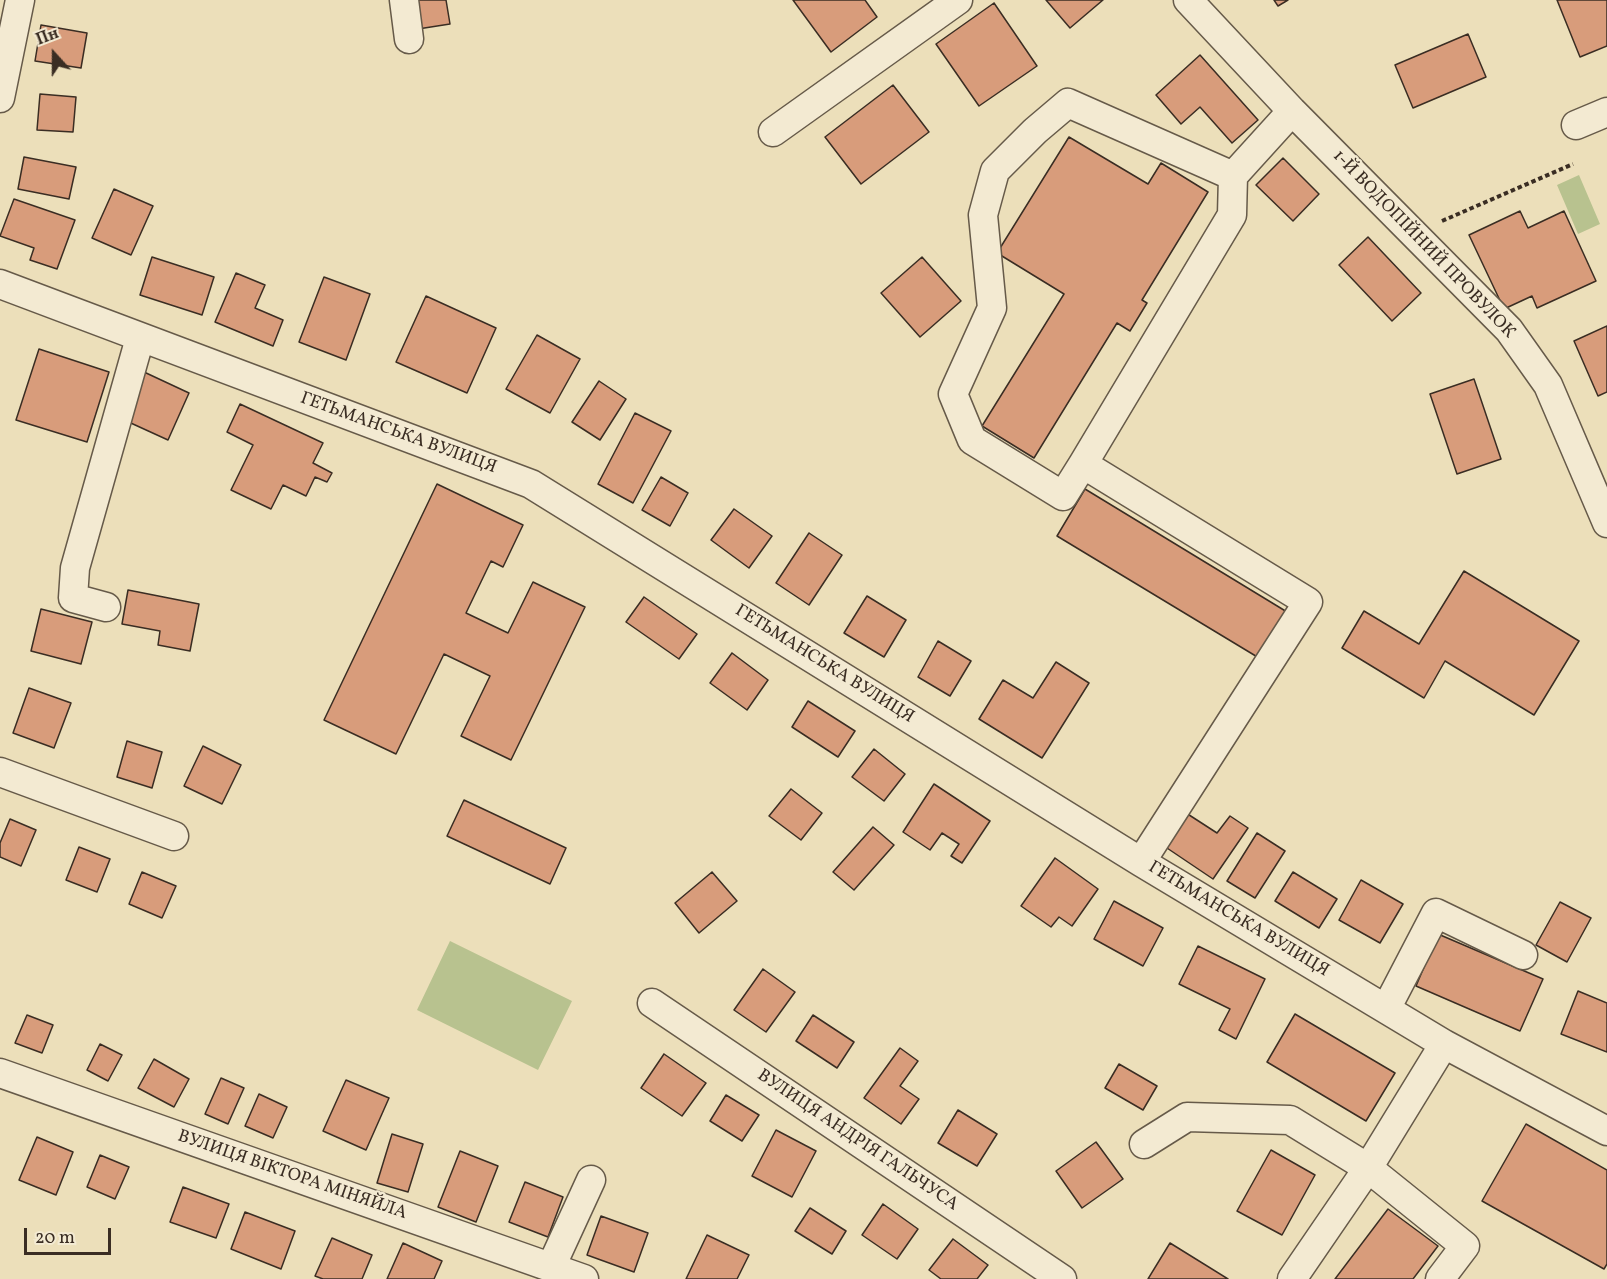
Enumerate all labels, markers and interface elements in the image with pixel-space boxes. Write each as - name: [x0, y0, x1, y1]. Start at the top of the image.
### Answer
- text: Пн: [33, 23, 62, 52]
- north arrow: [24, 24, 84, 84]
- street label: 1-Й ВОДОПІЙНИЙ ПРОВУЛОК: [1327, 146, 1519, 344]
- street label: ГЕТЬМАНСЬКА ВУЛИЦЯ: [297, 388, 499, 480]
- street label: ГЕТЬМАНСЬКА ВУЛИЦЯ: [730, 601, 918, 729]
- street label: ГЕТЬМАНСЬКА ВУЛИЦЯ: [1144, 857, 1332, 983]
- street label: ВУЛИЦЯ АНДРІЯ ГАЛЬЧУСА: [752, 1065, 962, 1217]
- street label: ВУЛИЦЯ ВІКТОРА МІНЯЙЛА: [174, 1126, 410, 1226]
- scale bar: [27, 1216, 114, 1254]
- text: 20 m: [35, 1226, 75, 1251]

